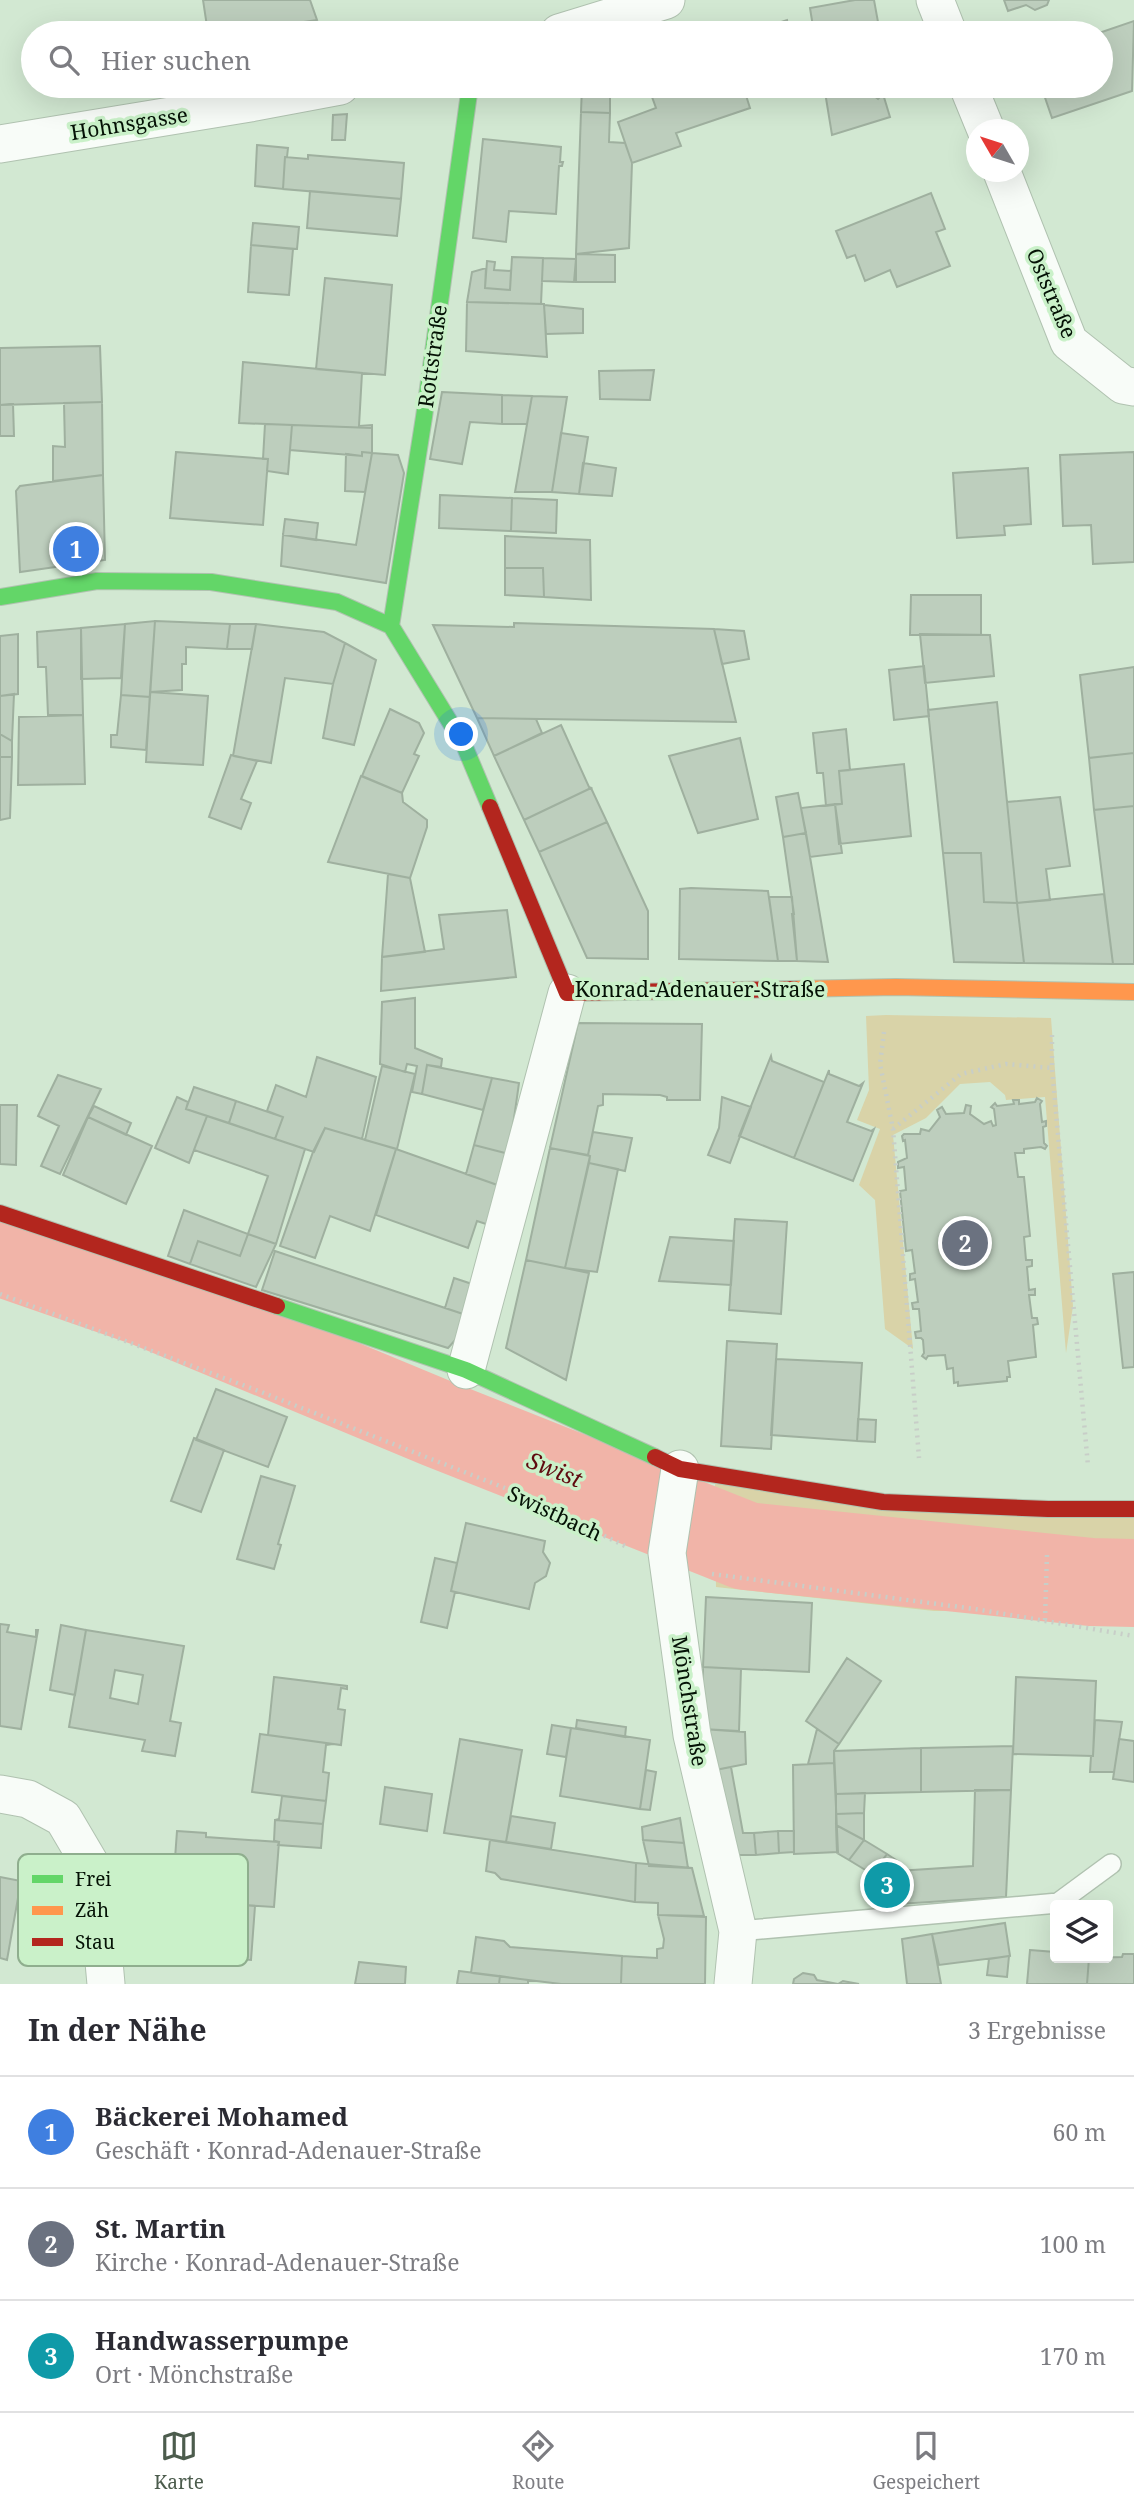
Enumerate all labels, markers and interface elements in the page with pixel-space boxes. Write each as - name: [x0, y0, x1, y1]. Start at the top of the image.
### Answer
- search box: [21, 21, 1113, 98]
- icon: search: [45, 41, 83, 79]
- text: Hier suchen: [101, 42, 251, 78]
- street label: Hohnsgasse: [68, 100, 190, 146]
- north arrow: [966, 119, 1029, 182]
- street label: Oststraße: [1020, 244, 1084, 342]
- street label: Rottstraße: [411, 303, 453, 409]
- pin: 1: [53, 523, 99, 575]
- your location: [444, 717, 478, 751]
- street label: Konrad-Adenauer-Straße: [575, 975, 825, 1003]
- pin: 2: [942, 1217, 988, 1269]
- water label: Swist: [522, 1443, 588, 1495]
- street label: Swistbach: [503, 1479, 607, 1547]
- street label: Mönchstraße: [666, 1634, 714, 1768]
- legend: [18, 1854, 248, 1966]
- pin: 3: [864, 1859, 910, 1911]
- text: Frei: [75, 1866, 111, 1892]
- text: Zäh: [75, 1897, 109, 1923]
- map controls: [1050, 1900, 1113, 1963]
- button: layers: [1050, 1900, 1113, 1963]
- text: Stau: [75, 1929, 115, 1955]
- text: In der Nähe: [28, 2009, 207, 2050]
- text: 3 Ergebnisse: [968, 2014, 1106, 2046]
- text: Bäckerei Mohamed: [95, 2098, 348, 2134]
- text: 1: [45, 2116, 58, 2148]
- text: 60 m: [1053, 2116, 1106, 2148]
- text: Geschäft · Konrad-Adenauer-Straße: [95, 2134, 482, 2166]
- text: St. Martin: [95, 2210, 226, 2246]
- text: 2: [45, 2228, 58, 2260]
- text: 100 m: [1040, 2228, 1106, 2260]
- text: Kirche · Konrad-Adenauer-Straße: [95, 2246, 460, 2278]
- text: Handwasserpumpe: [95, 2322, 349, 2358]
- text: 3: [45, 2340, 58, 2372]
- text: 170 m: [1040, 2340, 1106, 2372]
- text: Ort · Mönchstraße: [95, 2358, 293, 2390]
- tab: Karte: [154, 2427, 204, 2495]
- tab: Route: [512, 2427, 564, 2495]
- tab: Gespeichert: [872, 2427, 980, 2495]

